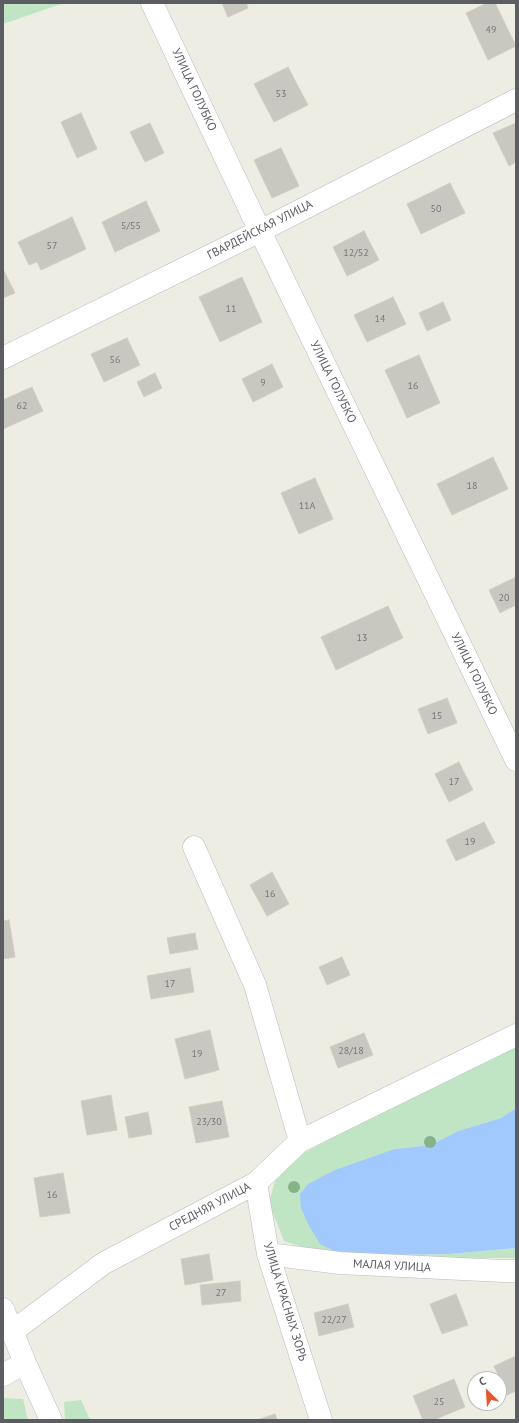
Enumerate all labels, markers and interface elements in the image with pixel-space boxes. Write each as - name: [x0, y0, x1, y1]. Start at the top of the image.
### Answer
- house number: 49: [486, 24, 496, 36]
- street label: УЛИЦА ГОЛУБКО: [169, 46, 219, 134]
- house number: 53: [276, 88, 286, 100]
- street label: ГВАРДЕЙСКАЯ УЛИЦА: [205, 197, 315, 263]
- house number: 50: [431, 203, 441, 215]
- house number: 5/55: [121, 220, 141, 232]
- house number: 57: [47, 240, 57, 252]
- house number: 12/52: [343, 247, 369, 259]
- house number: 11: [226, 303, 236, 315]
- house number: 14: [375, 313, 385, 325]
- street label: УЛИЦА ГОЛУБКО: [307, 339, 359, 425]
- house number: 56: [110, 354, 120, 366]
- house number: 9: [260, 377, 266, 389]
- house number: 16: [408, 380, 418, 392]
- house number: 62: [17, 400, 27, 412]
- house number: 18: [467, 480, 477, 492]
- house number: 11А: [299, 500, 315, 512]
- house number: 20: [499, 592, 509, 604]
- street label: УЛИЦА ГОЛУБКО: [448, 631, 500, 717]
- house number: 13: [357, 632, 367, 644]
- house number: 15: [432, 710, 442, 722]
- house number: 17: [449, 776, 459, 788]
- house number: 19: [465, 836, 475, 848]
- house number: 16: [265, 888, 275, 900]
- house number: 17: [165, 978, 175, 990]
- house number: 28/18: [338, 1045, 364, 1057]
- house number: 19: [192, 1048, 202, 1060]
- house number: 23/30: [196, 1116, 222, 1128]
- street label: СРЕДНЯЯ УЛИЦА: [167, 1179, 253, 1235]
- house number: 16: [47, 1189, 57, 1201]
- street label: УЛИЦА КРАСНЫХ ЗОРЬ: [260, 1241, 310, 1363]
- street label: МАЛАЯ УЛИЦА: [353, 1257, 431, 1275]
- house number: 27: [216, 1287, 226, 1299]
- house number: 22/27: [321, 1314, 347, 1326]
- north arrow: [467, 1371, 507, 1411]
- text: С: [477, 1373, 488, 1389]
- house number: 25: [434, 1396, 444, 1408]

